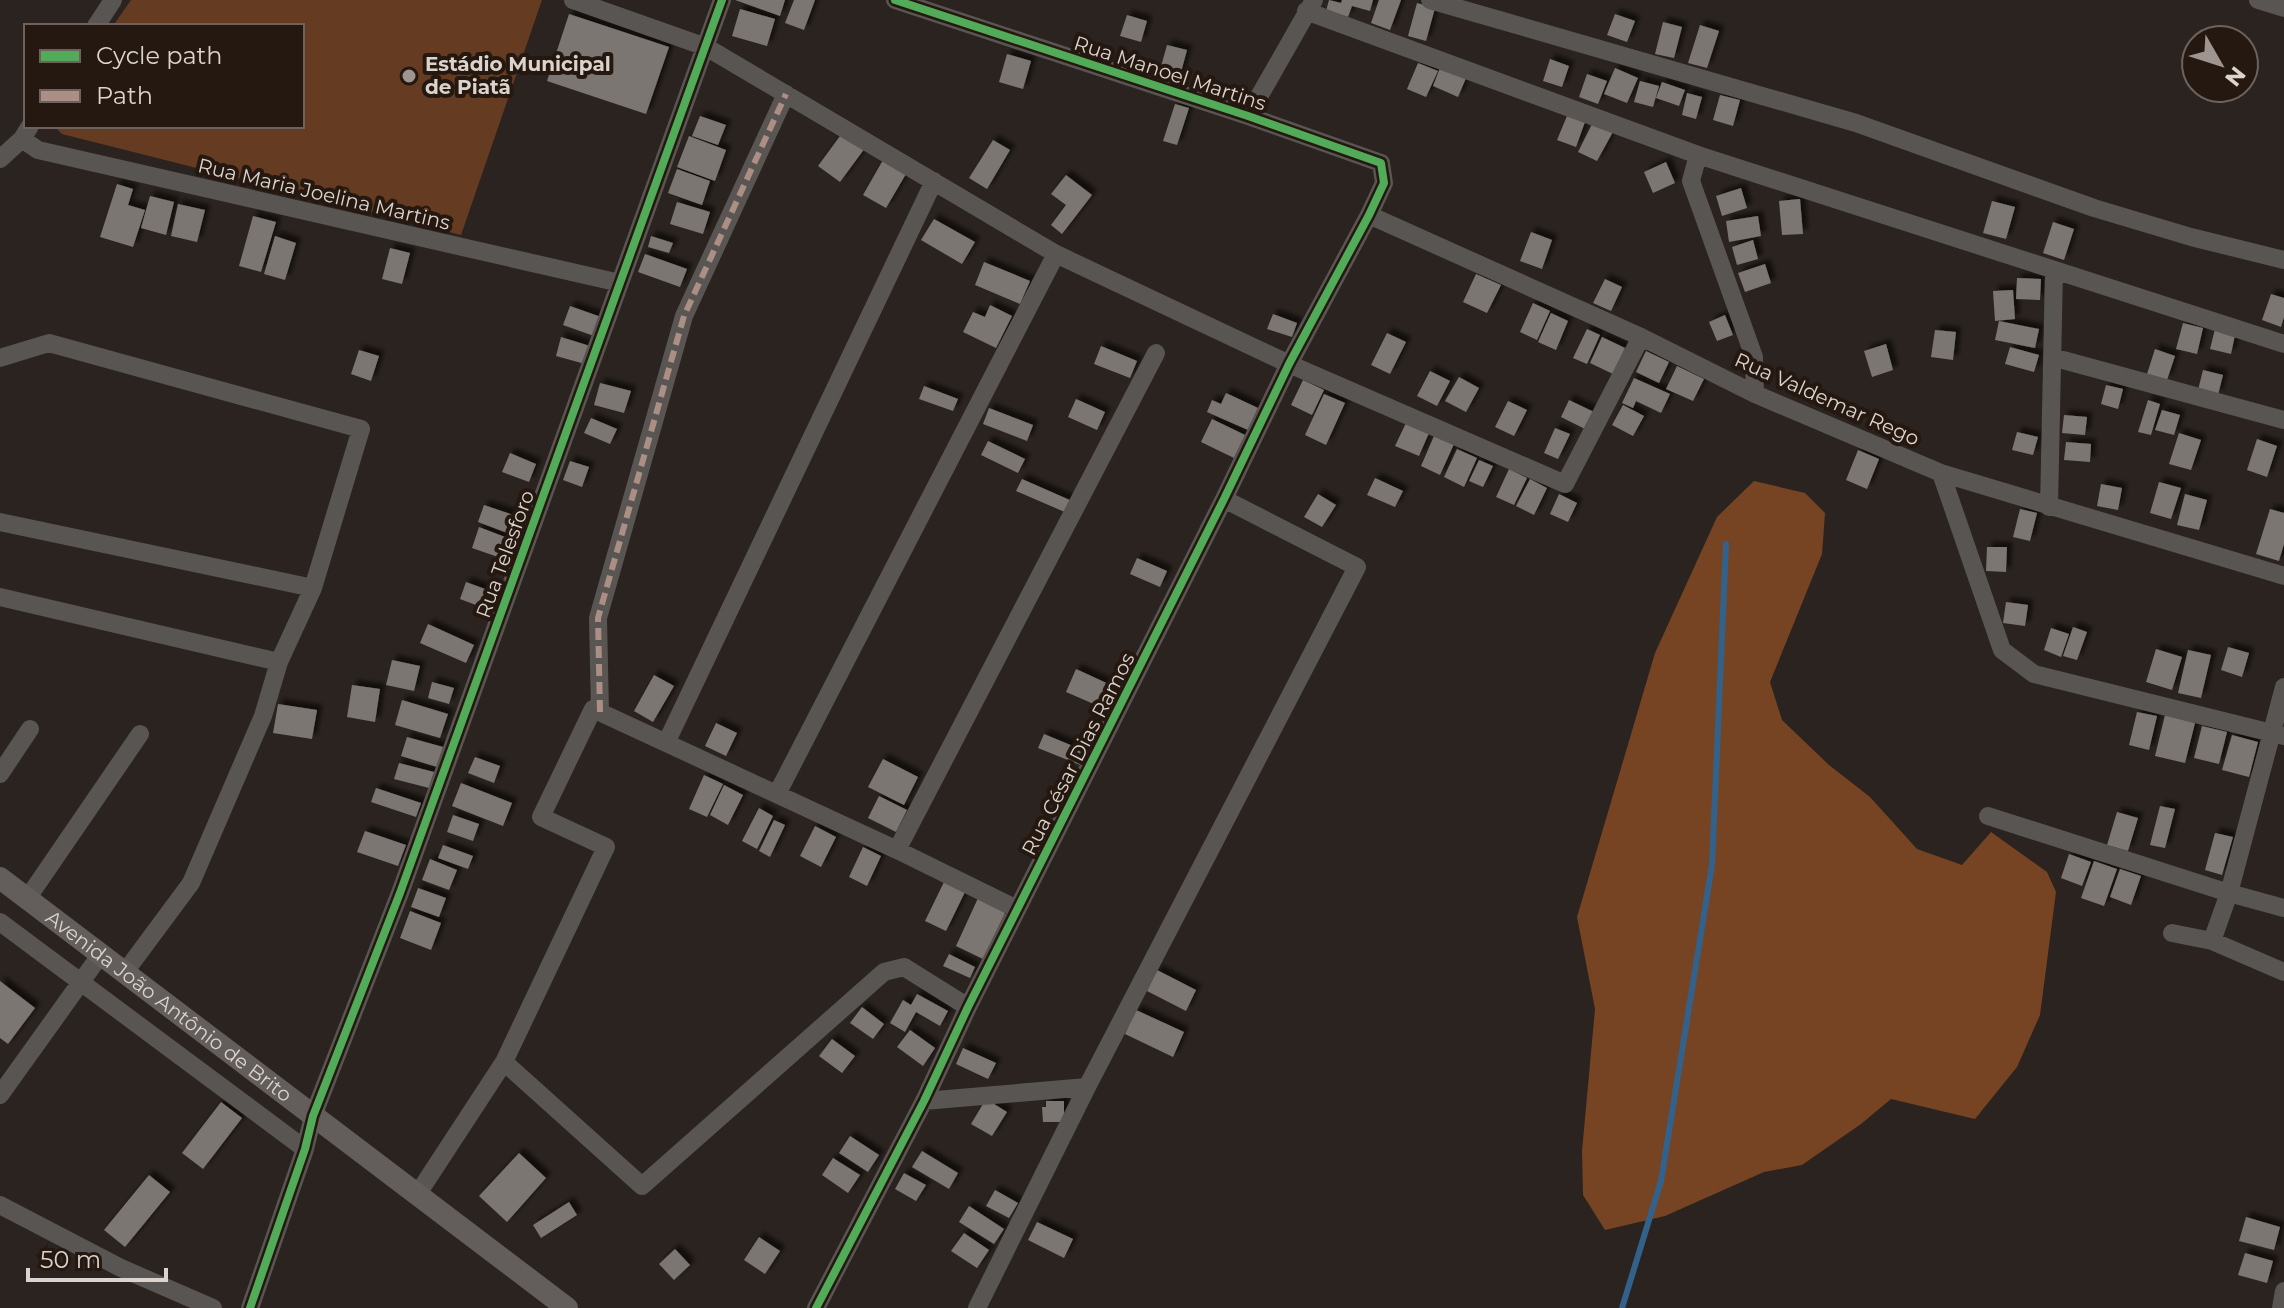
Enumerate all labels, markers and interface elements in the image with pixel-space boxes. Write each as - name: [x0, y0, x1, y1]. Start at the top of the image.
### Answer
- legend: [24, 24, 304, 128]
- north arrow: [2180, 24, 2260, 104]
- street label: Rua Manoel Martins: [1071, 31, 1269, 115]
- text: Cycle path: [96, 41, 223, 70]
- place label: Estádio Municipal de Piatã: [425, 52, 611, 99]
- text: N: [2219, 61, 2251, 92]
- marker: Estádio Municipal de Piatã: [400, 67, 418, 85]
- text: Path: [96, 81, 153, 110]
- street label: Rua Maria Joelina Martins: [196, 153, 453, 235]
- street label: Rua Valdemar Rego: [1731, 347, 1923, 451]
- street label: Rua Telesforo: [471, 487, 539, 621]
- street label: Rua César Dias Ramos: [1016, 649, 1140, 859]
- street label: Avenida João Antônio de Brito: [41, 905, 297, 1107]
- scale bar: [28, 1232, 166, 1282]
- text: 50 m: [40, 1245, 101, 1274]

